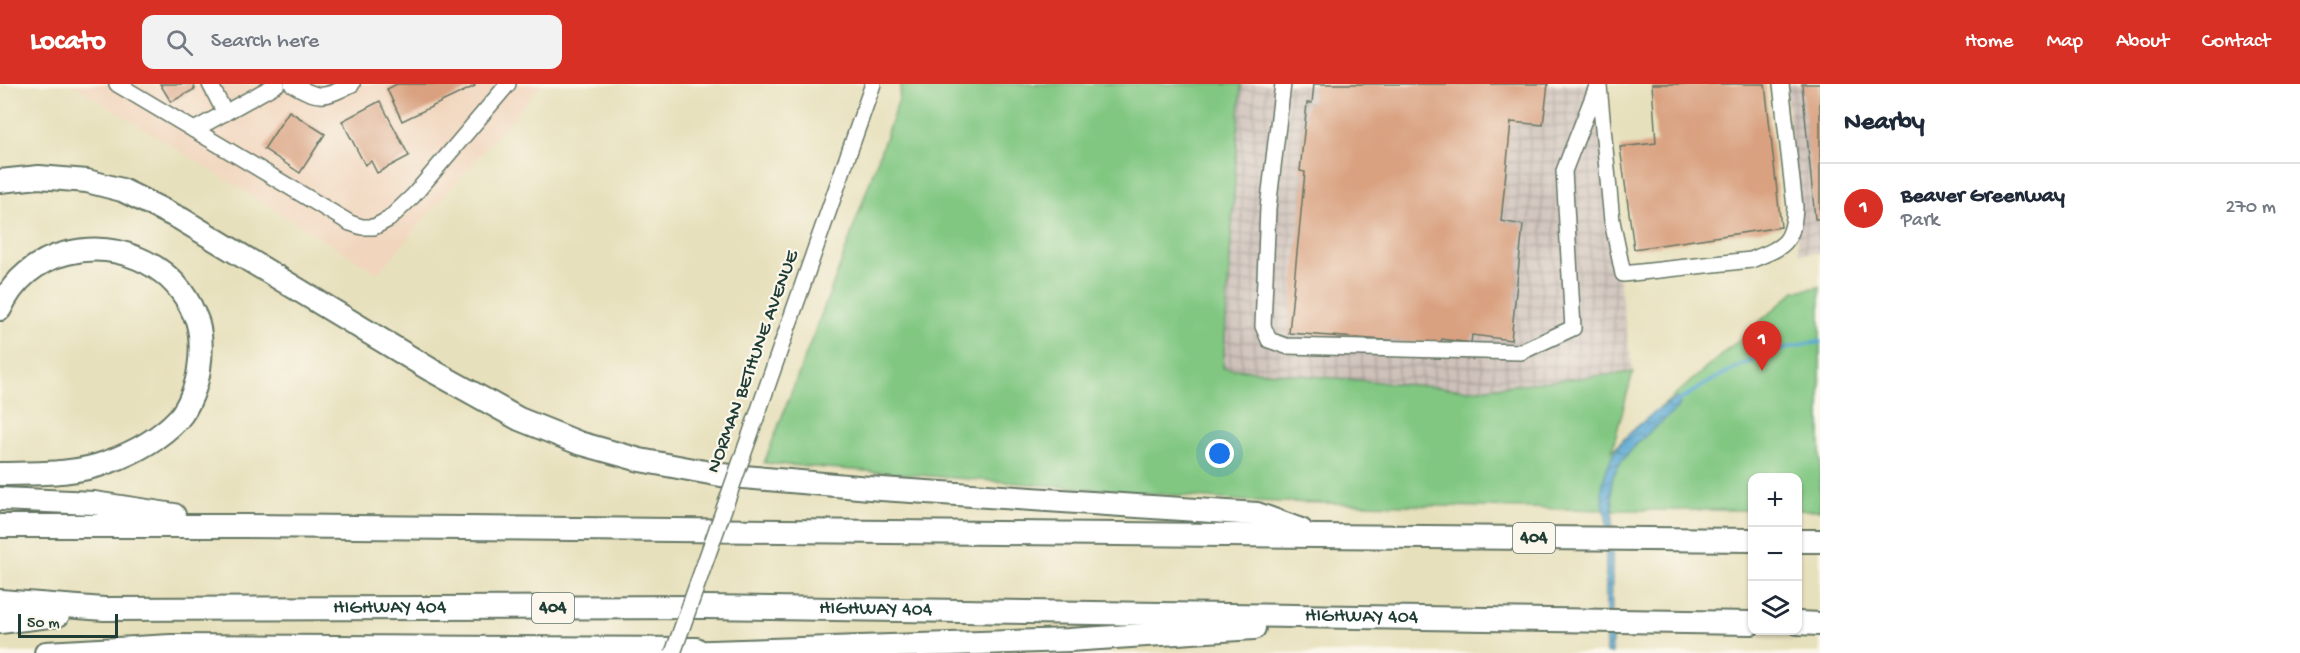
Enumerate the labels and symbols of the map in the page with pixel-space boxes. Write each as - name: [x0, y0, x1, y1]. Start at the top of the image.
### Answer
- street label: NORMAN BETHUNE AVENUE: [703, 246, 806, 476]
- pin: 1: [1742, 322, 1782, 371]
- your location: [1205, 439, 1234, 468]
- road number: 404: [1513, 523, 1555, 553]
- road number: 404: [532, 593, 574, 623]
- street label: HIGHWAY 404: [333, 596, 447, 620]
- street label: HIGHWAY 404: [819, 597, 933, 622]
- street label: HIGHWAY 404: [1305, 605, 1419, 629]
- scale bar: [18, 611, 118, 638]

